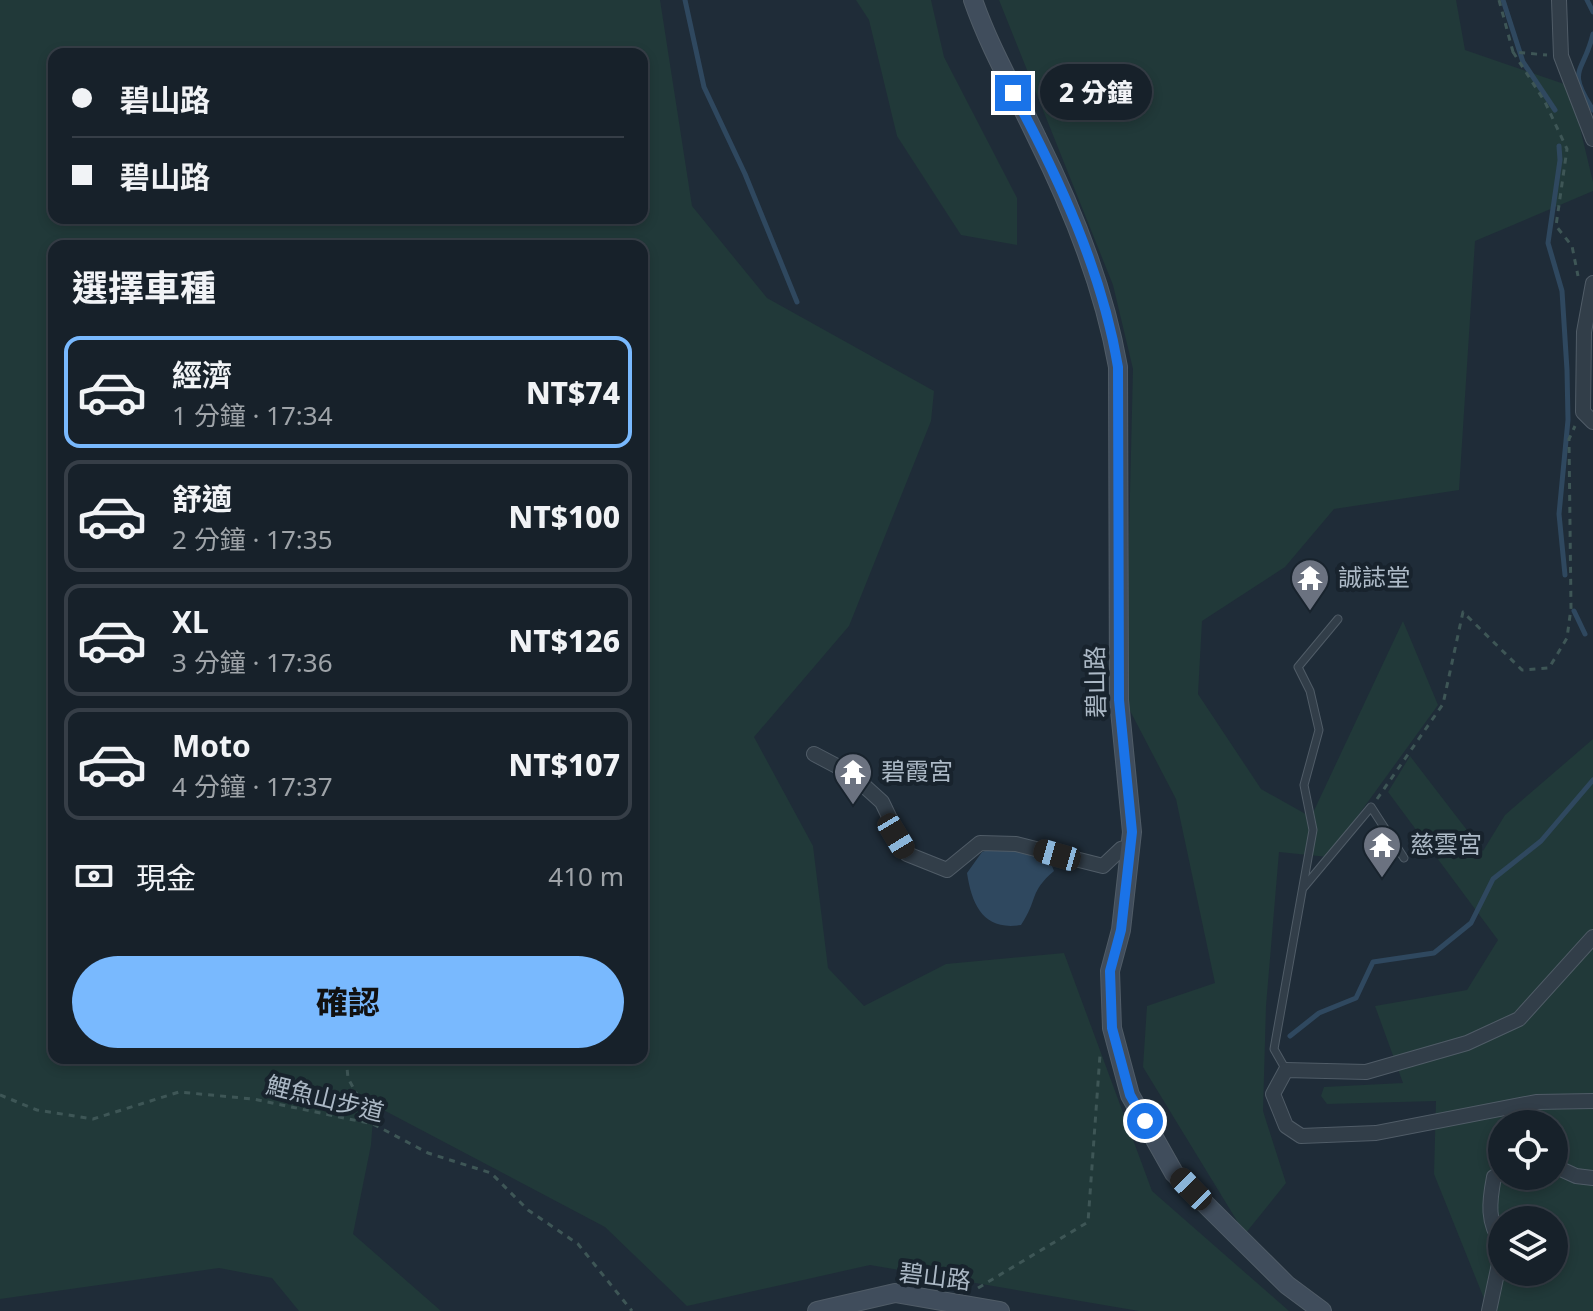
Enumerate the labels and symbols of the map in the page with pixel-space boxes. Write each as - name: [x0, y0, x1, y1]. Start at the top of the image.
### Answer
- callout: 2 分鐘: [1041, 65, 1153, 121]
- route end: [995, 75, 1031, 111]
- temple icon: 誠誌堂: [1289, 557, 1331, 612]
- place label: 誠誌堂: [1338, 560, 1410, 593]
- street label: 碧山路: [1077, 646, 1112, 718]
- temple icon: 碧霞宮: [832, 751, 874, 806]
- place label: 碧霞宮: [881, 754, 953, 787]
- car: [873, 809, 919, 863]
- temple icon: 慈雲宮: [1361, 824, 1403, 879]
- place label: 慈雲宮: [1410, 827, 1482, 860]
- car: [1031, 837, 1083, 873]
- street label: 鯉魚山步道: [263, 1067, 388, 1128]
- route start: [1127, 1103, 1163, 1139]
- car: [1166, 1163, 1216, 1215]
- street label: 碧山路: [897, 1255, 973, 1296]

